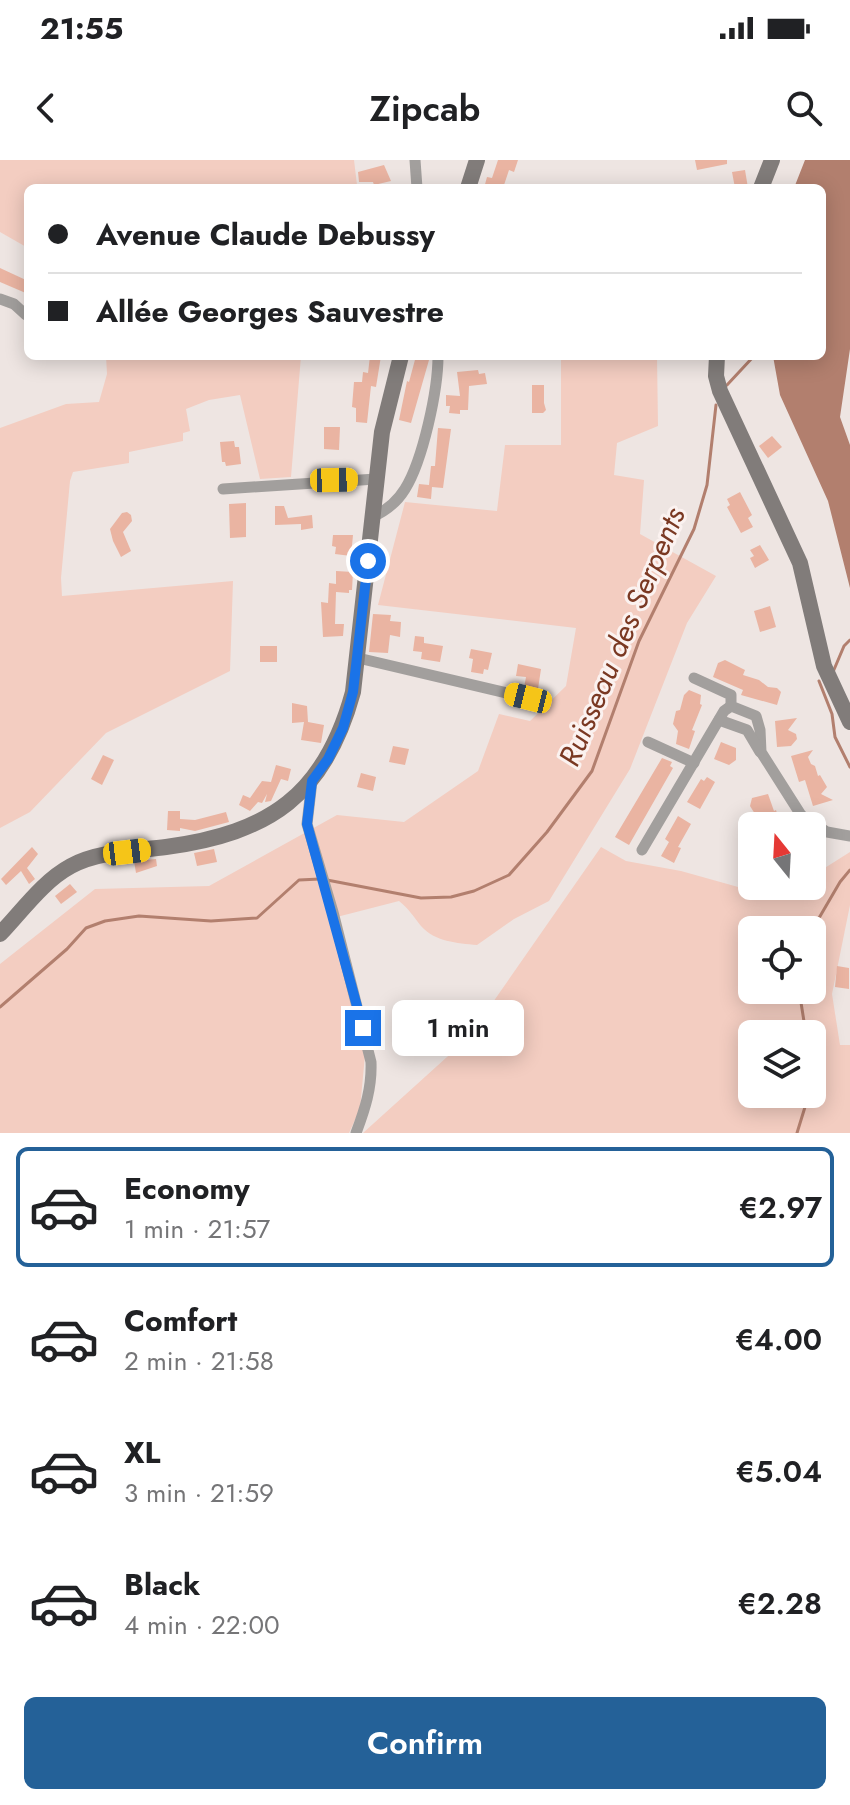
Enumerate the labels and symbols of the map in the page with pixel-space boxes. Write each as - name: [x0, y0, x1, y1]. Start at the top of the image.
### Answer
- car: [310, 468, 358, 492]
- water label: Ruisseau des Serpents: [548, 501, 696, 773]
- route start: [350, 543, 386, 579]
- car: [502, 681, 554, 715]
- north arrow: [738, 812, 826, 900]
- car: [102, 837, 152, 867]
- callout: 1 min: [391, 1000, 523, 1056]
- route end: [345, 1010, 381, 1046]

